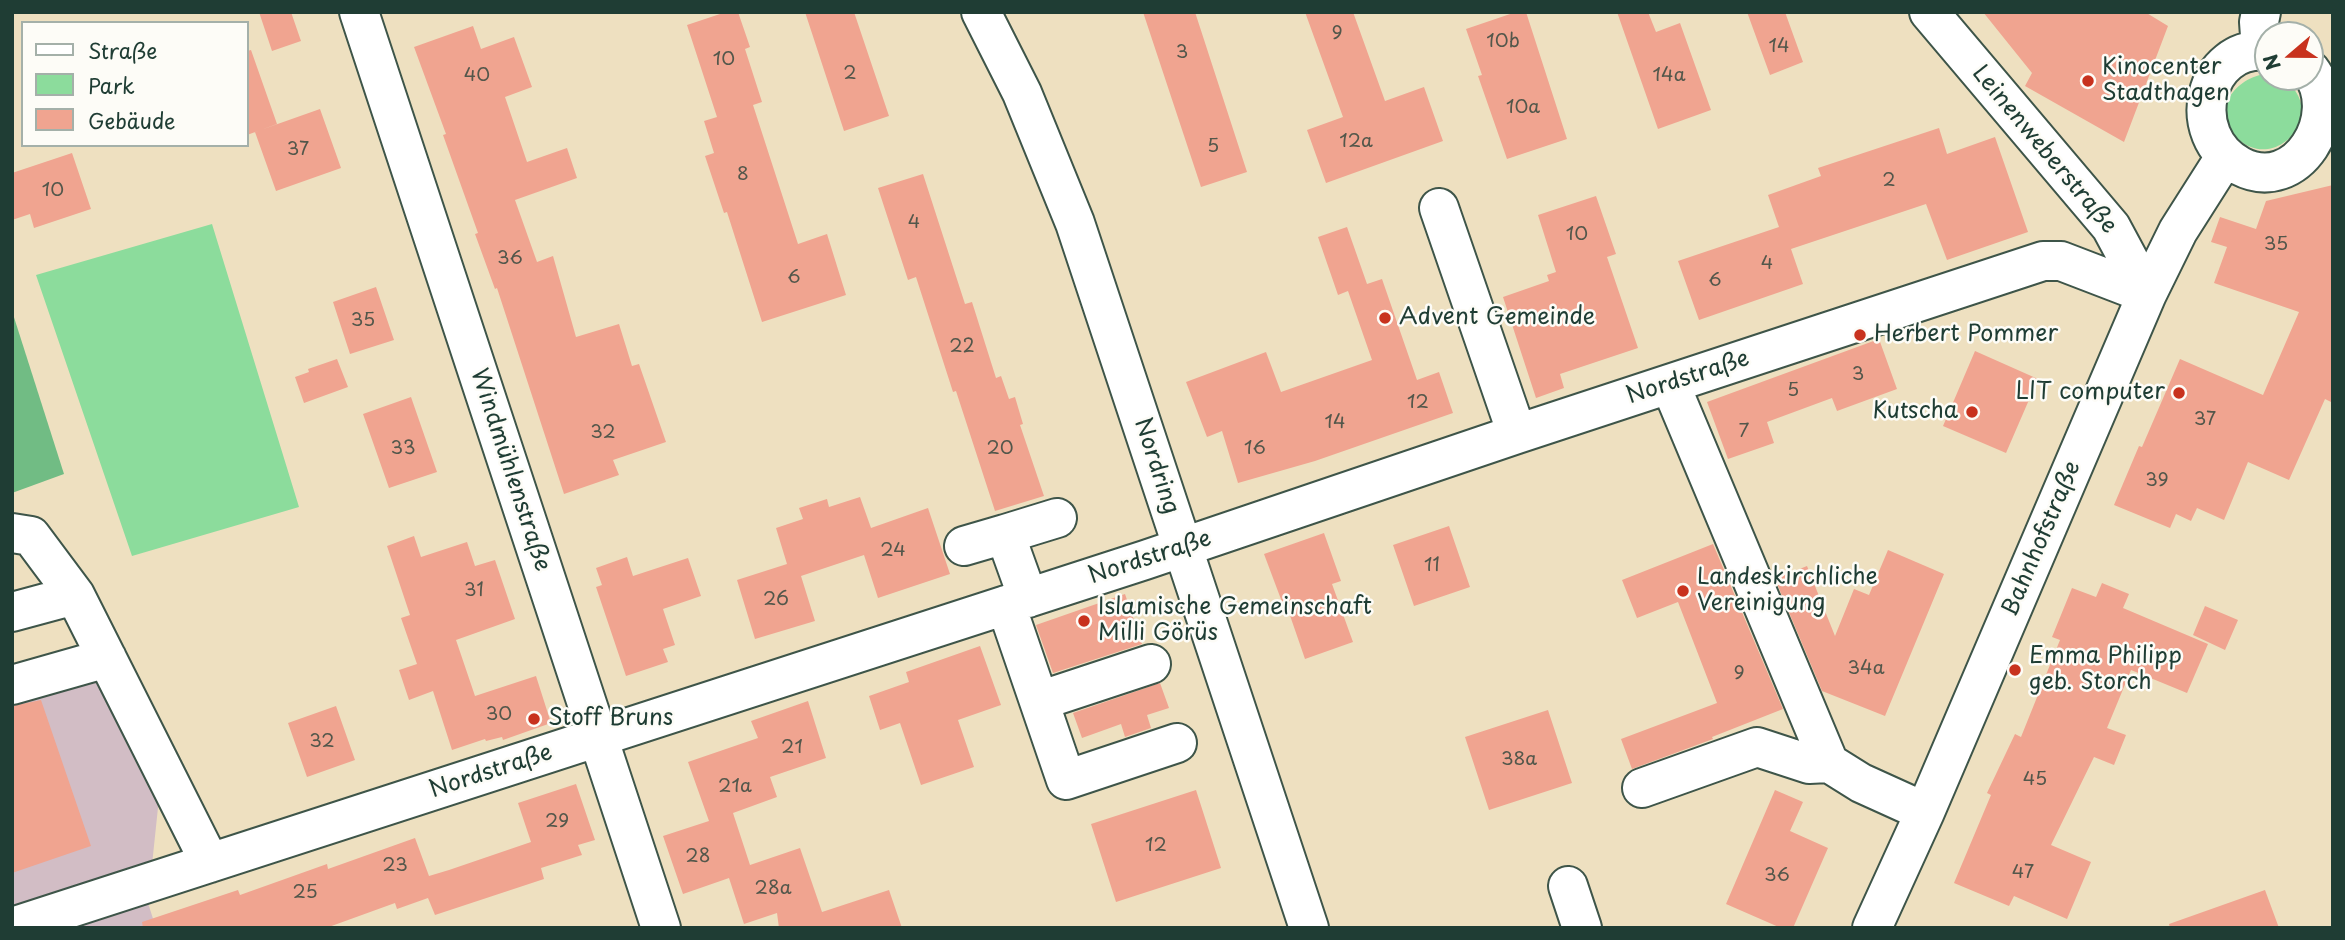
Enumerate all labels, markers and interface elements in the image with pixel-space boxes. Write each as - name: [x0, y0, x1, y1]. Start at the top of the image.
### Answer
- legend: [21, 21, 248, 147]
- north arrow: [2254, 21, 2324, 91]
- house number: 9: [1331, 23, 1343, 45]
- house number: 10b: [1486, 31, 1520, 53]
- text: Straße: [88, 34, 157, 66]
- house number: 14: [1768, 36, 1790, 58]
- house number: 3: [1176, 42, 1188, 64]
- house number: 10: [713, 49, 735, 71]
- text: N: [2255, 51, 2287, 74]
- place label: Kinocenter Stadthagen: [2102, 54, 2230, 108]
- street label: Leinenweberstraße: [1966, 60, 2122, 240]
- house number: 2: [843, 63, 857, 85]
- house number: 40: [464, 65, 490, 87]
- house number: 14a: [1653, 65, 1685, 87]
- text: Park: [88, 69, 135, 101]
- marker: Kinocenter Stadthagen: [2080, 73, 2096, 89]
- house number: 10a: [1506, 97, 1540, 119]
- text: Gebäude: [88, 104, 175, 136]
- house number: 12a: [1339, 131, 1373, 153]
- house number: 5: [1207, 136, 1219, 158]
- house number: 37: [287, 139, 309, 161]
- house number: 8: [737, 164, 749, 186]
- house number: 2: [1882, 170, 1896, 192]
- house number: 10: [42, 180, 64, 202]
- house number: 4: [908, 212, 920, 234]
- house number: 10: [1566, 224, 1588, 246]
- house number: 35: [2264, 234, 2288, 256]
- house number: 36: [497, 248, 523, 270]
- house number: 4: [1761, 253, 1773, 275]
- house number: 6: [787, 267, 801, 289]
- house number: 6: [1708, 270, 1722, 292]
- place label: Advent Gemeinde: [1399, 304, 1595, 332]
- house number: 35: [351, 310, 375, 332]
- marker: Advent Gemeinde: [1377, 310, 1393, 326]
- place label: Herbert Pommer: [1874, 321, 2058, 349]
- marker: Herbert Pommer: [1852, 327, 1868, 343]
- house number: 22: [949, 336, 975, 358]
- street label: Nordstraße: [1623, 345, 1753, 411]
- house number: 3: [1852, 364, 1864, 386]
- street label: Windmühlenstraße: [464, 365, 556, 575]
- place label: LIT computer: [2016, 379, 2165, 407]
- house number: 5: [1787, 380, 1799, 402]
- marker: LIT computer: [2171, 385, 2187, 401]
- house number: 12: [1407, 392, 1429, 414]
- place label: Kutscha: [1872, 398, 1958, 426]
- marker: Kutscha: [1964, 404, 1980, 420]
- house number: 37: [2194, 409, 2216, 431]
- house number: 14: [1324, 412, 1346, 434]
- street label: Nordring: [1128, 414, 1184, 518]
- house number: 7: [1739, 421, 1749, 443]
- house number: 32: [590, 422, 616, 444]
- house number: 33: [391, 438, 415, 460]
- house number: 20: [986, 438, 1014, 460]
- house number: 16: [1244, 438, 1266, 460]
- street label: Bahnhofstraße: [1997, 457, 2087, 621]
- house number: 39: [2145, 470, 2169, 492]
- street label: Nordstraße: [1085, 525, 1215, 591]
- house number: 24: [880, 540, 906, 562]
- house number: 11: [1424, 555, 1440, 577]
- place label: Landeskirchliche Vereinigung: [1697, 564, 1878, 618]
- house number: 31: [464, 580, 484, 602]
- marker: Landeskirchliche Vereinigung: [1675, 583, 1691, 599]
- house number: 26: [763, 589, 789, 611]
- place label: Islamische Gemeinschaft Milli Görüs: [1098, 594, 1372, 648]
- marker: Islamische Gemeinschaft Milli Görüs: [1076, 613, 1092, 629]
- place label: Emma Philipp geb. Storch: [2029, 643, 2182, 697]
- house number: 34a: [1848, 658, 1884, 680]
- marker: Emma Philipp geb. Storch: [2007, 662, 2023, 678]
- house number: 9: [1733, 663, 1745, 685]
- house number: 30: [486, 704, 512, 726]
- place label: Stoff Bruns: [548, 705, 673, 733]
- marker: Stoff Bruns: [526, 711, 542, 727]
- house number: 32: [309, 731, 335, 753]
- house number: 21: [781, 737, 803, 759]
- street label: Nordstraße: [426, 739, 556, 805]
- house number: 38a: [1501, 749, 1537, 771]
- house number: 45: [2023, 769, 2047, 791]
- house number: 21a: [718, 776, 752, 798]
- house number: 29: [545, 811, 569, 833]
- house number: 12: [1145, 835, 1167, 857]
- house number: 28: [685, 846, 711, 868]
- house number: 23: [382, 855, 408, 877]
- house number: 47: [2012, 862, 2034, 884]
- house number: 36: [1764, 865, 1790, 887]
- house number: 28a: [754, 878, 792, 900]
- house number: 25: [292, 882, 318, 904]

